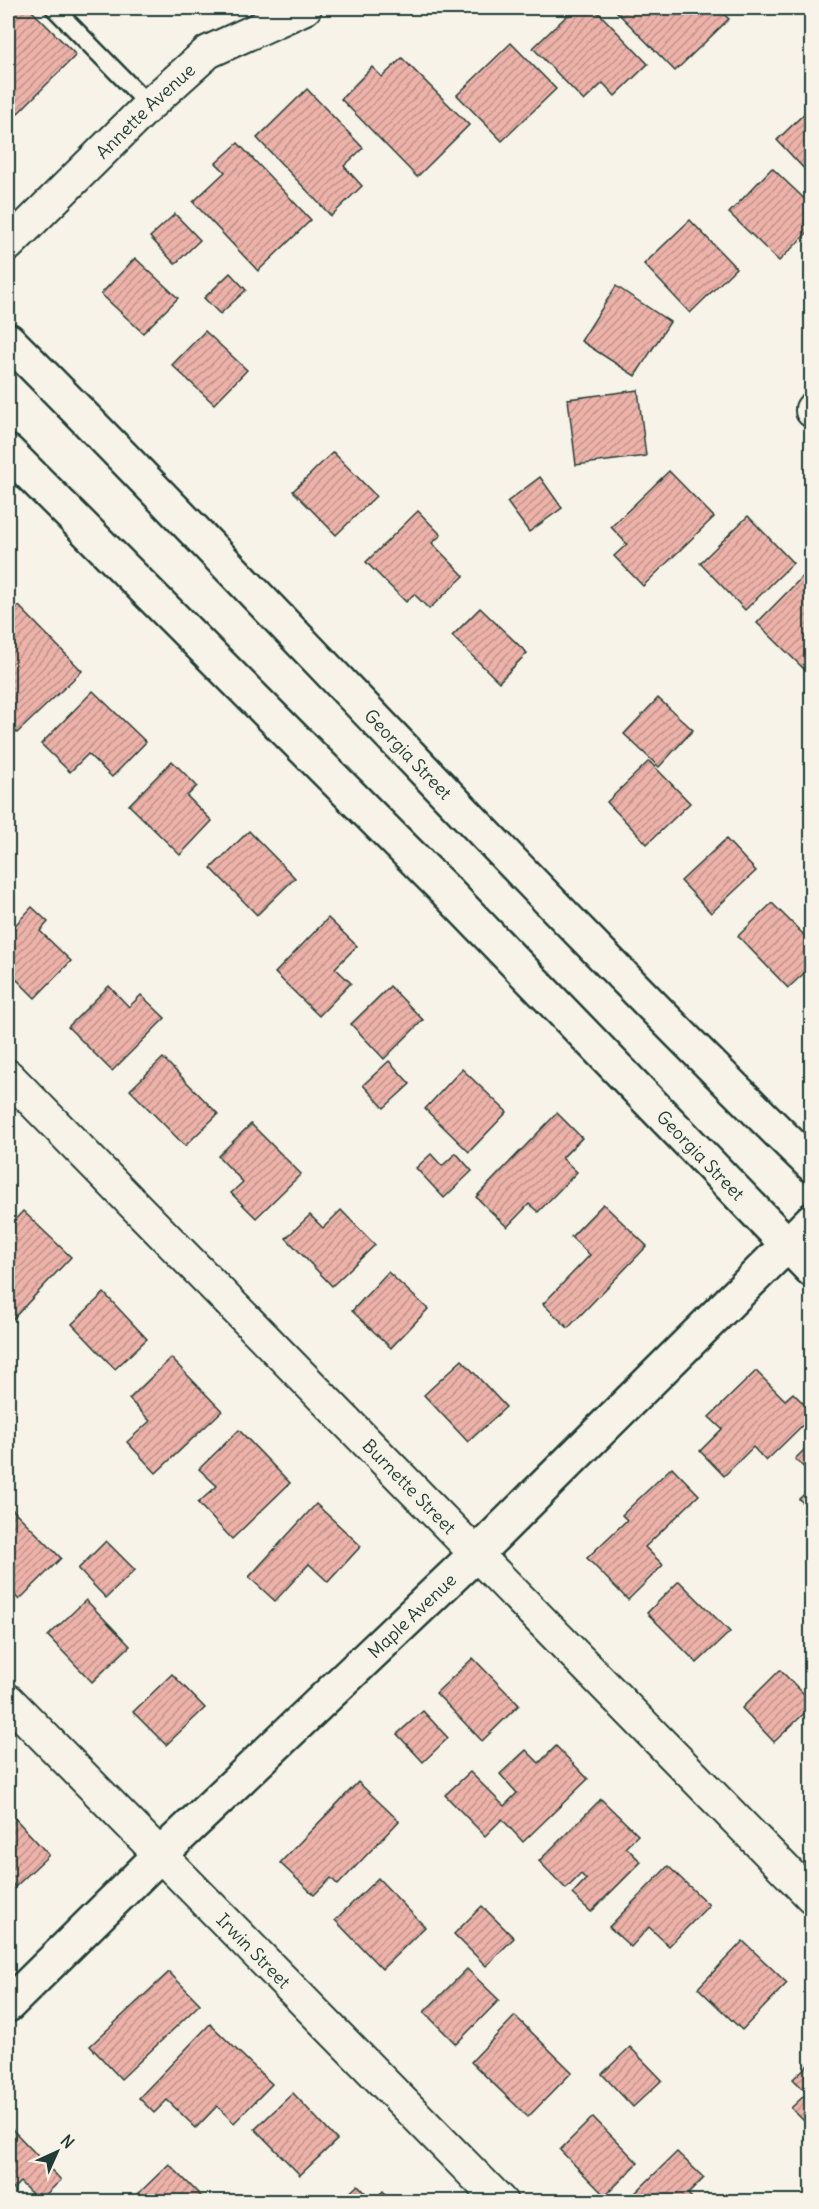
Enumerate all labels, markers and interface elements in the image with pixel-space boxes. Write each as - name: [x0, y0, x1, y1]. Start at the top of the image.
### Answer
- street label: Annette Avenue: [91, 58, 199, 163]
- street label: Georgia Street: [360, 704, 457, 804]
- street label: Georgia Street: [652, 1105, 750, 1205]
- street label: Burnette Street: [358, 1434, 461, 1538]
- street label: Maple Avenue: [363, 1568, 461, 1663]
- street label: Irwin Street: [212, 1908, 296, 1993]
- north arrow: [27, 2122, 87, 2182]
- text: N: [57, 2130, 79, 2152]

